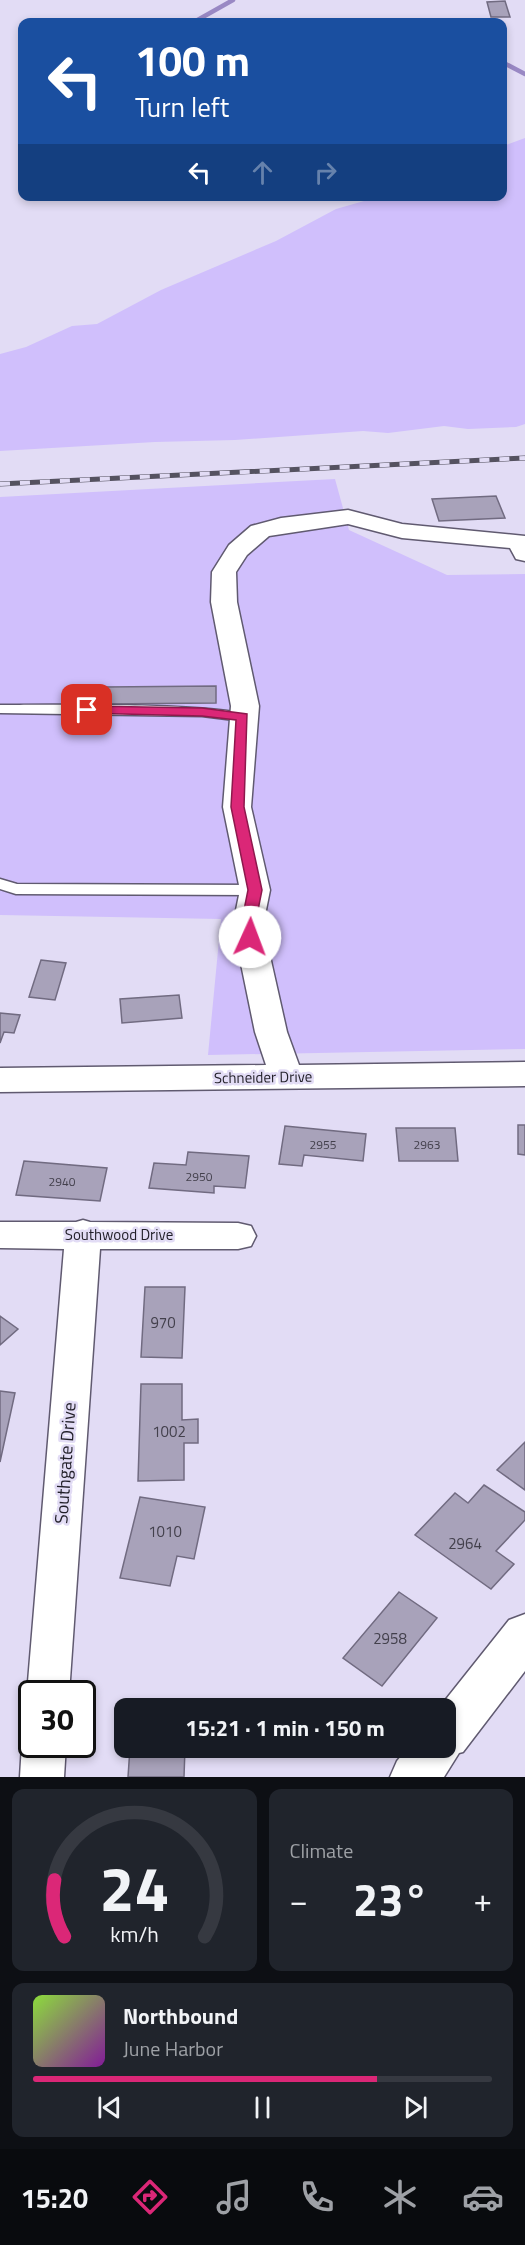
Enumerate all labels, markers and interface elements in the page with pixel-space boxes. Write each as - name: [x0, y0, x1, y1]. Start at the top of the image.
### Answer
- text: 100 m: [135, 28, 250, 92]
- icon: left: [36, 42, 114, 120]
- text: Turn left: [135, 86, 229, 127]
- icon: left: [183, 156, 216, 189]
- icon: ahead: [246, 156, 279, 189]
- icon: right: [309, 156, 342, 189]
- pin: [61, 684, 112, 735]
- icon: arrive: [70, 693, 103, 726]
- position arrow: [218, 905, 282, 969]
- street label: Schneider Drive: [214, 1065, 312, 1089]
- house number: 2955: [310, 1135, 337, 1154]
- house number: 2963: [414, 1135, 440, 1154]
- house number: 2950: [186, 1167, 213, 1186]
- house number: 2940: [49, 1172, 76, 1191]
- street label: Southwood Drive: [65, 1223, 173, 1246]
- house number: 970: [150, 1311, 176, 1334]
- street label: Southgate Drive: [47, 1401, 83, 1525]
- house number: 1002: [152, 1420, 186, 1443]
- house number: 1010: [148, 1520, 182, 1543]
- house number: 2964: [448, 1532, 482, 1555]
- house number: 2958: [373, 1627, 407, 1650]
- speed limit sign: 30: [18, 1680, 96, 1758]
- text: 15:21 · 1 min · 150 m: [185, 1711, 385, 1745]
- text: Climate: [290, 1835, 353, 1866]
- text: 24: [99, 1840, 169, 1935]
- text: 23°: [353, 1865, 429, 1933]
- text: −: [290, 1875, 308, 1925]
- text: +: [474, 1875, 492, 1925]
- text: km/h: [110, 1918, 159, 1950]
- text: Northbound: [123, 1999, 238, 2033]
- text: June Harbor: [123, 2033, 223, 2064]
- icon: previous: [93, 2091, 126, 2124]
- icon: pause: [246, 2091, 279, 2124]
- icon: next: [399, 2091, 432, 2124]
- icon: directions: [129, 2176, 171, 2218]
- icon: music: [213, 2176, 255, 2218]
- icon: phone: [296, 2176, 338, 2218]
- icon: climate: [379, 2176, 421, 2218]
- icon: car: [462, 2176, 504, 2218]
- text: 15:20: [21, 2177, 88, 2218]

